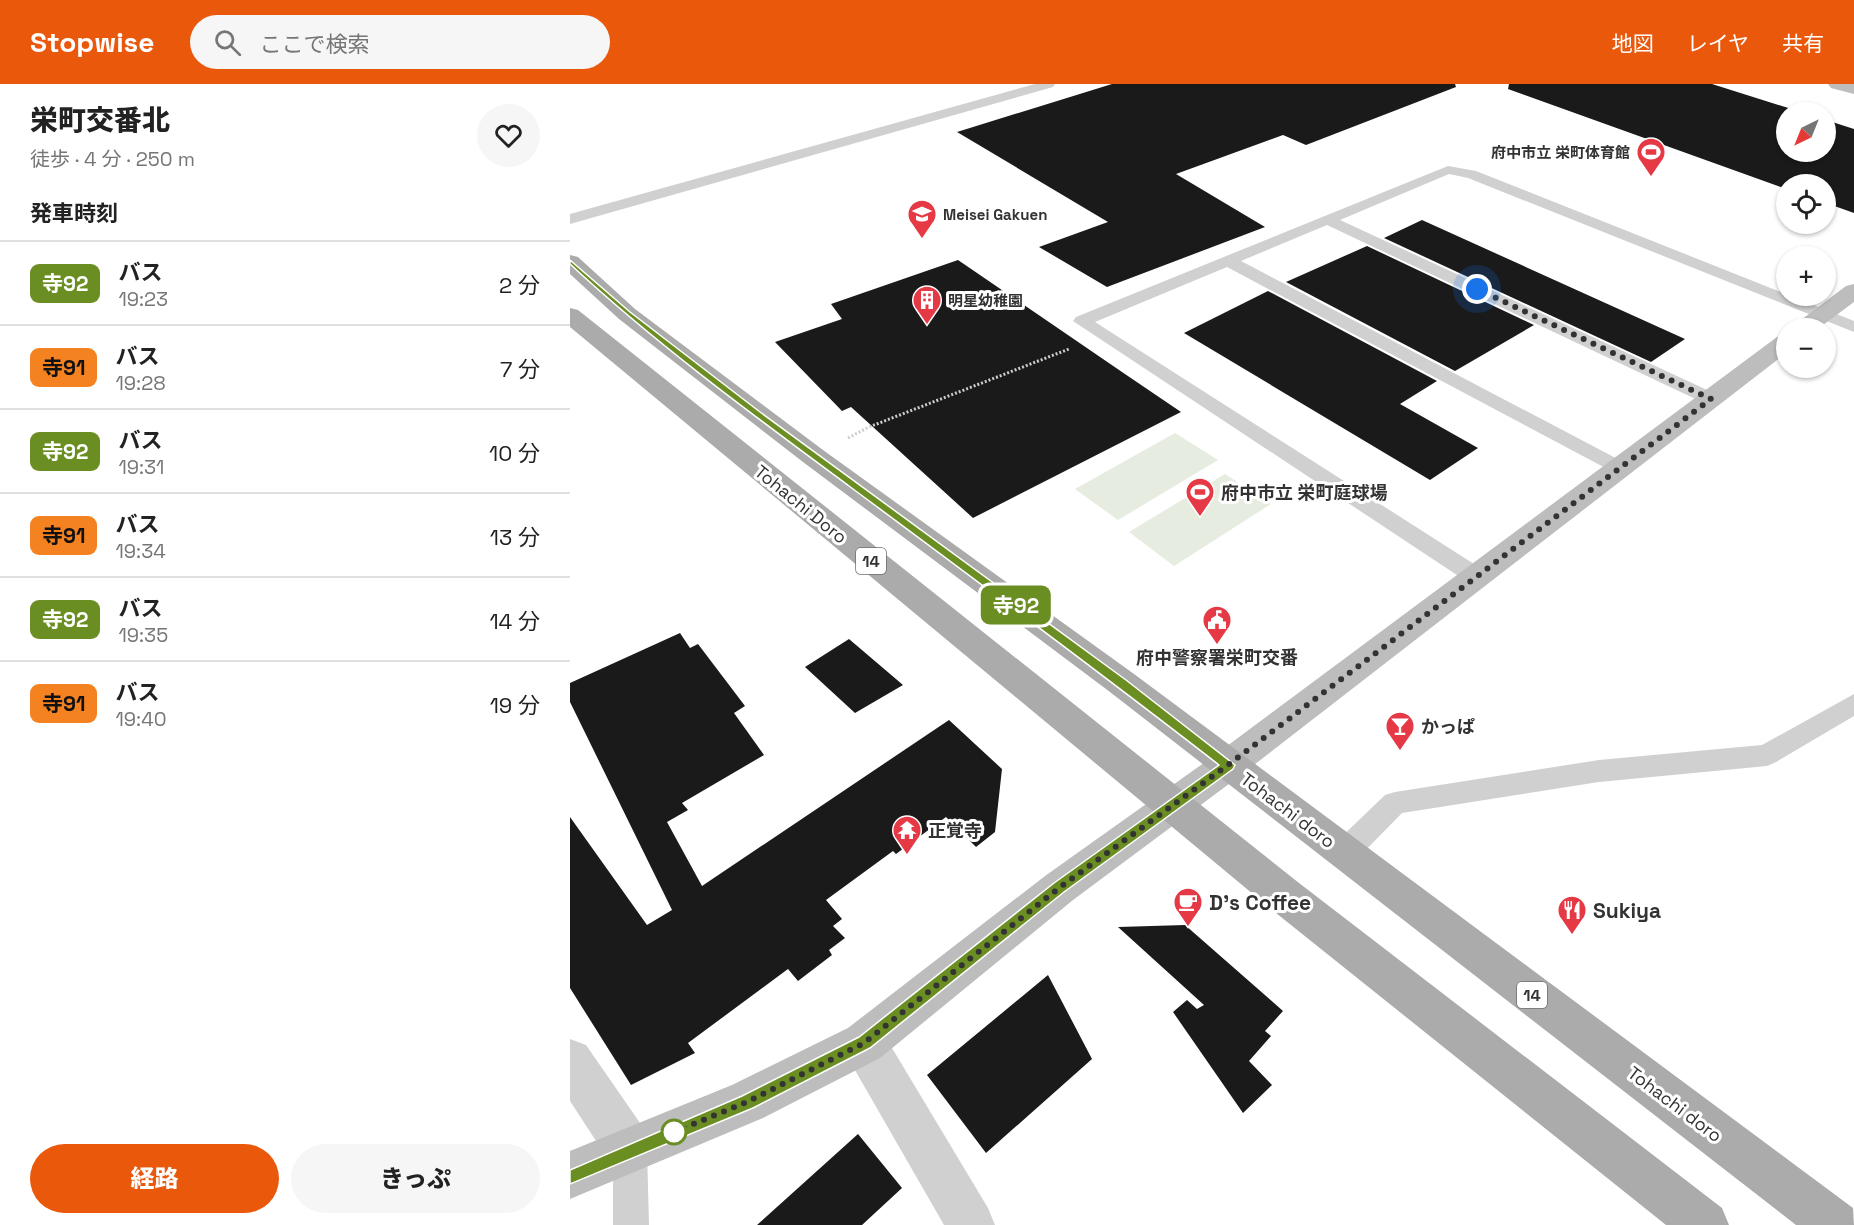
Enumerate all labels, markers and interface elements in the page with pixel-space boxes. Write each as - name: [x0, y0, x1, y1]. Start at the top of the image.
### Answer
- search box: [190, 15, 610, 69]
- text: Stopwise: [30, 24, 154, 60]
- icon: search: [211, 26, 244, 59]
- text: ここで検索: [259, 30, 369, 58]
- text: 地図: [1612, 30, 1654, 57]
- text: レイヤ: [1687, 30, 1749, 57]
- text: 共有: [1782, 30, 1824, 57]
- text: 栄町交番北: [30, 102, 170, 138]
- north arrow: [1776, 102, 1836, 162]
- map controls: [1776, 102, 1836, 378]
- button: heart: [477, 104, 540, 167]
- sports icon: 府中市立 栄町体育館: [1635, 136, 1667, 178]
- place label: 府中市立 栄町体育館: [1491, 143, 1630, 162]
- text: 徒歩 · 4 分 · 250 m: [30, 146, 195, 172]
- button: locate: [1776, 174, 1836, 234]
- school or university icon: Meisei Gakuen: [906, 198, 938, 240]
- text: 発車時刻: [30, 199, 118, 227]
- place label: Meisei Gakuen: [943, 205, 1047, 224]
- button: +: [1776, 246, 1836, 306]
- text: バス: [118, 258, 162, 286]
- text: 寺92: [42, 270, 88, 297]
- text: 2 分: [499, 271, 540, 299]
- your location: [1462, 274, 1492, 304]
- building icon: 明星幼稚園: [911, 284, 943, 326]
- text: 19:23: [118, 286, 168, 312]
- place label: 明星幼稚園: [948, 291, 1023, 310]
- button: −: [1776, 318, 1836, 378]
- text: バス: [115, 342, 160, 370]
- text: 寺91: [42, 354, 85, 381]
- text: 7 分: [500, 355, 540, 383]
- text: 19:28: [115, 370, 166, 396]
- text: バス: [118, 426, 162, 454]
- text: 寺92: [42, 438, 88, 465]
- text: 10 分: [489, 439, 540, 467]
- text: 19:31: [118, 454, 164, 480]
- street label: Tohachi Doro: [750, 460, 852, 548]
- sports icon: 府中市立 栄町庭球場: [1184, 476, 1216, 518]
- place label: 府中市立 栄町庭球場: [1221, 481, 1388, 504]
- text: バス: [115, 510, 160, 538]
- text: 寺91: [42, 522, 85, 549]
- text: 13 分: [490, 523, 540, 551]
- text: 19:34: [115, 538, 166, 564]
- road number: 14: [856, 548, 886, 574]
- line badge: 寺92: [982, 586, 1050, 624]
- text: 寺92: [993, 592, 1039, 619]
- text: バス: [118, 594, 162, 622]
- public building icon: 府中警察署栄町交番: [1201, 604, 1233, 646]
- text: 寺92: [42, 606, 88, 633]
- text: 14 分: [489, 607, 540, 635]
- text: 19:35: [118, 622, 168, 648]
- place label: 府中警察署栄町交番: [1136, 646, 1298, 669]
- text: バス: [115, 678, 160, 706]
- text: 寺91: [42, 690, 85, 717]
- text: 19 分: [490, 691, 540, 719]
- text: 19:40: [115, 706, 166, 732]
- bar icon: かっぱ: [1384, 710, 1416, 752]
- place label: かっぱ: [1421, 715, 1475, 738]
- street label: Tohachi doro: [1236, 767, 1340, 853]
- temple icon: 正覚寺: [891, 814, 923, 856]
- place label: 正覚寺: [928, 819, 982, 842]
- cafe icon: D's Coffee: [1172, 886, 1204, 928]
- place label: D's Coffee: [1209, 889, 1311, 916]
- restaurant icon: Sukiya: [1556, 894, 1588, 936]
- place label: Sukiya: [1593, 897, 1661, 924]
- road number: 14: [1517, 982, 1547, 1008]
- street label: Tohachi doro: [1623, 1061, 1727, 1147]
- unlabelled marker: [661, 1119, 687, 1145]
- button: 経路: [30, 1144, 279, 1213]
- button: きっぷ: [291, 1144, 540, 1213]

